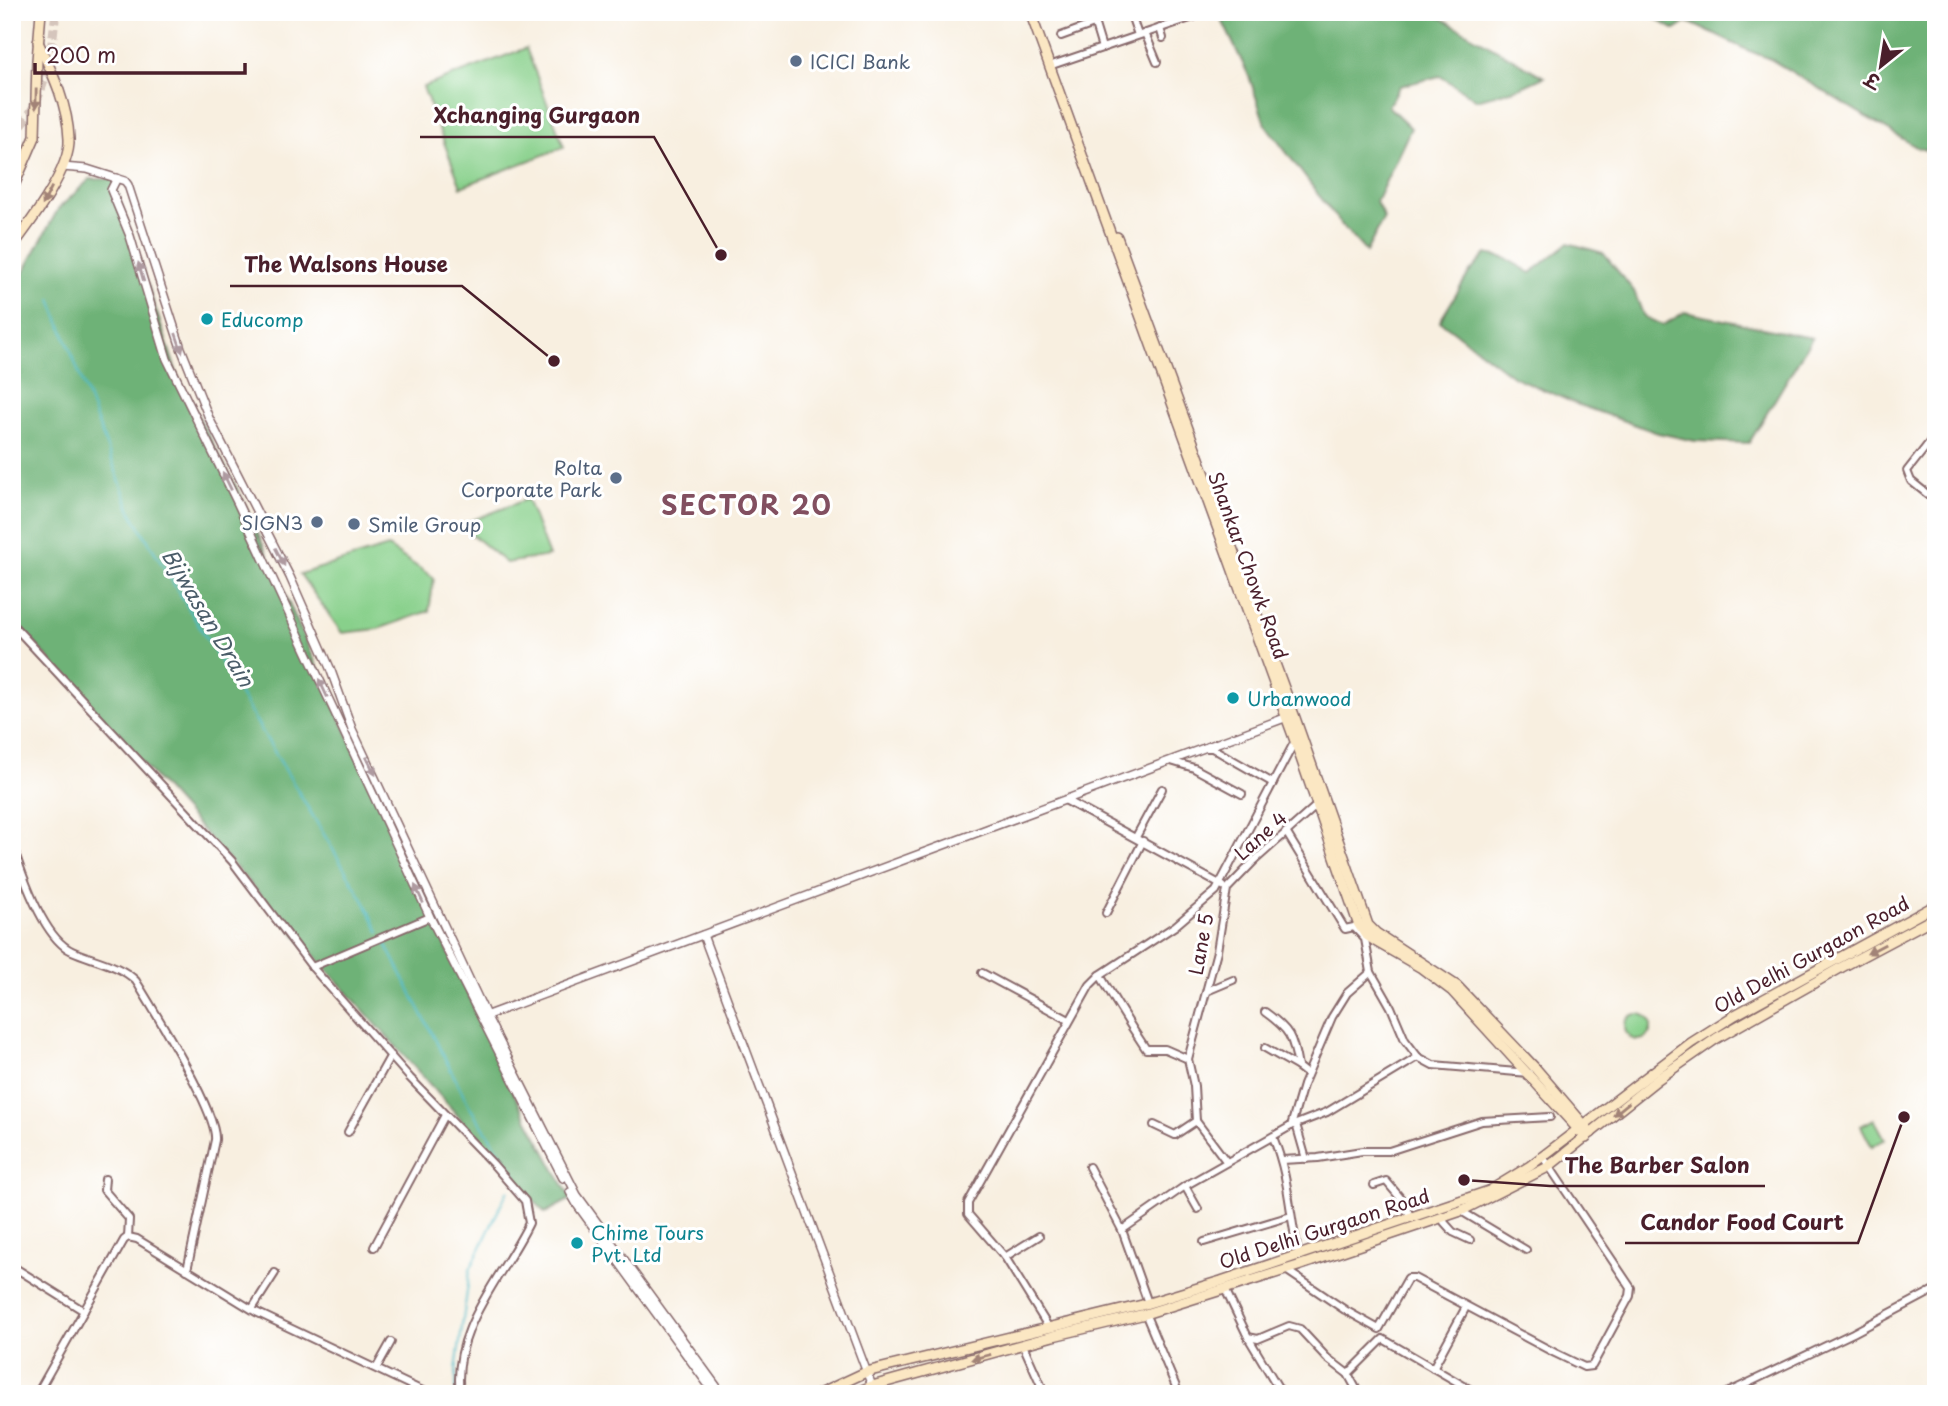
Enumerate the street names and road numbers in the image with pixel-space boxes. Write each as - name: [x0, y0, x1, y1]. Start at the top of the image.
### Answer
- street label: Shankar Chowk Road: [1202, 467, 1296, 663]
- street label: Lane 4: [1227, 804, 1293, 866]
- street label: Old Delhi Gurgaon Road: [1708, 888, 1914, 1020]
- street label: Lane 5: [1181, 911, 1219, 977]
- street label: Old Delhi Gurgaon Road: [1215, 1181, 1433, 1275]

